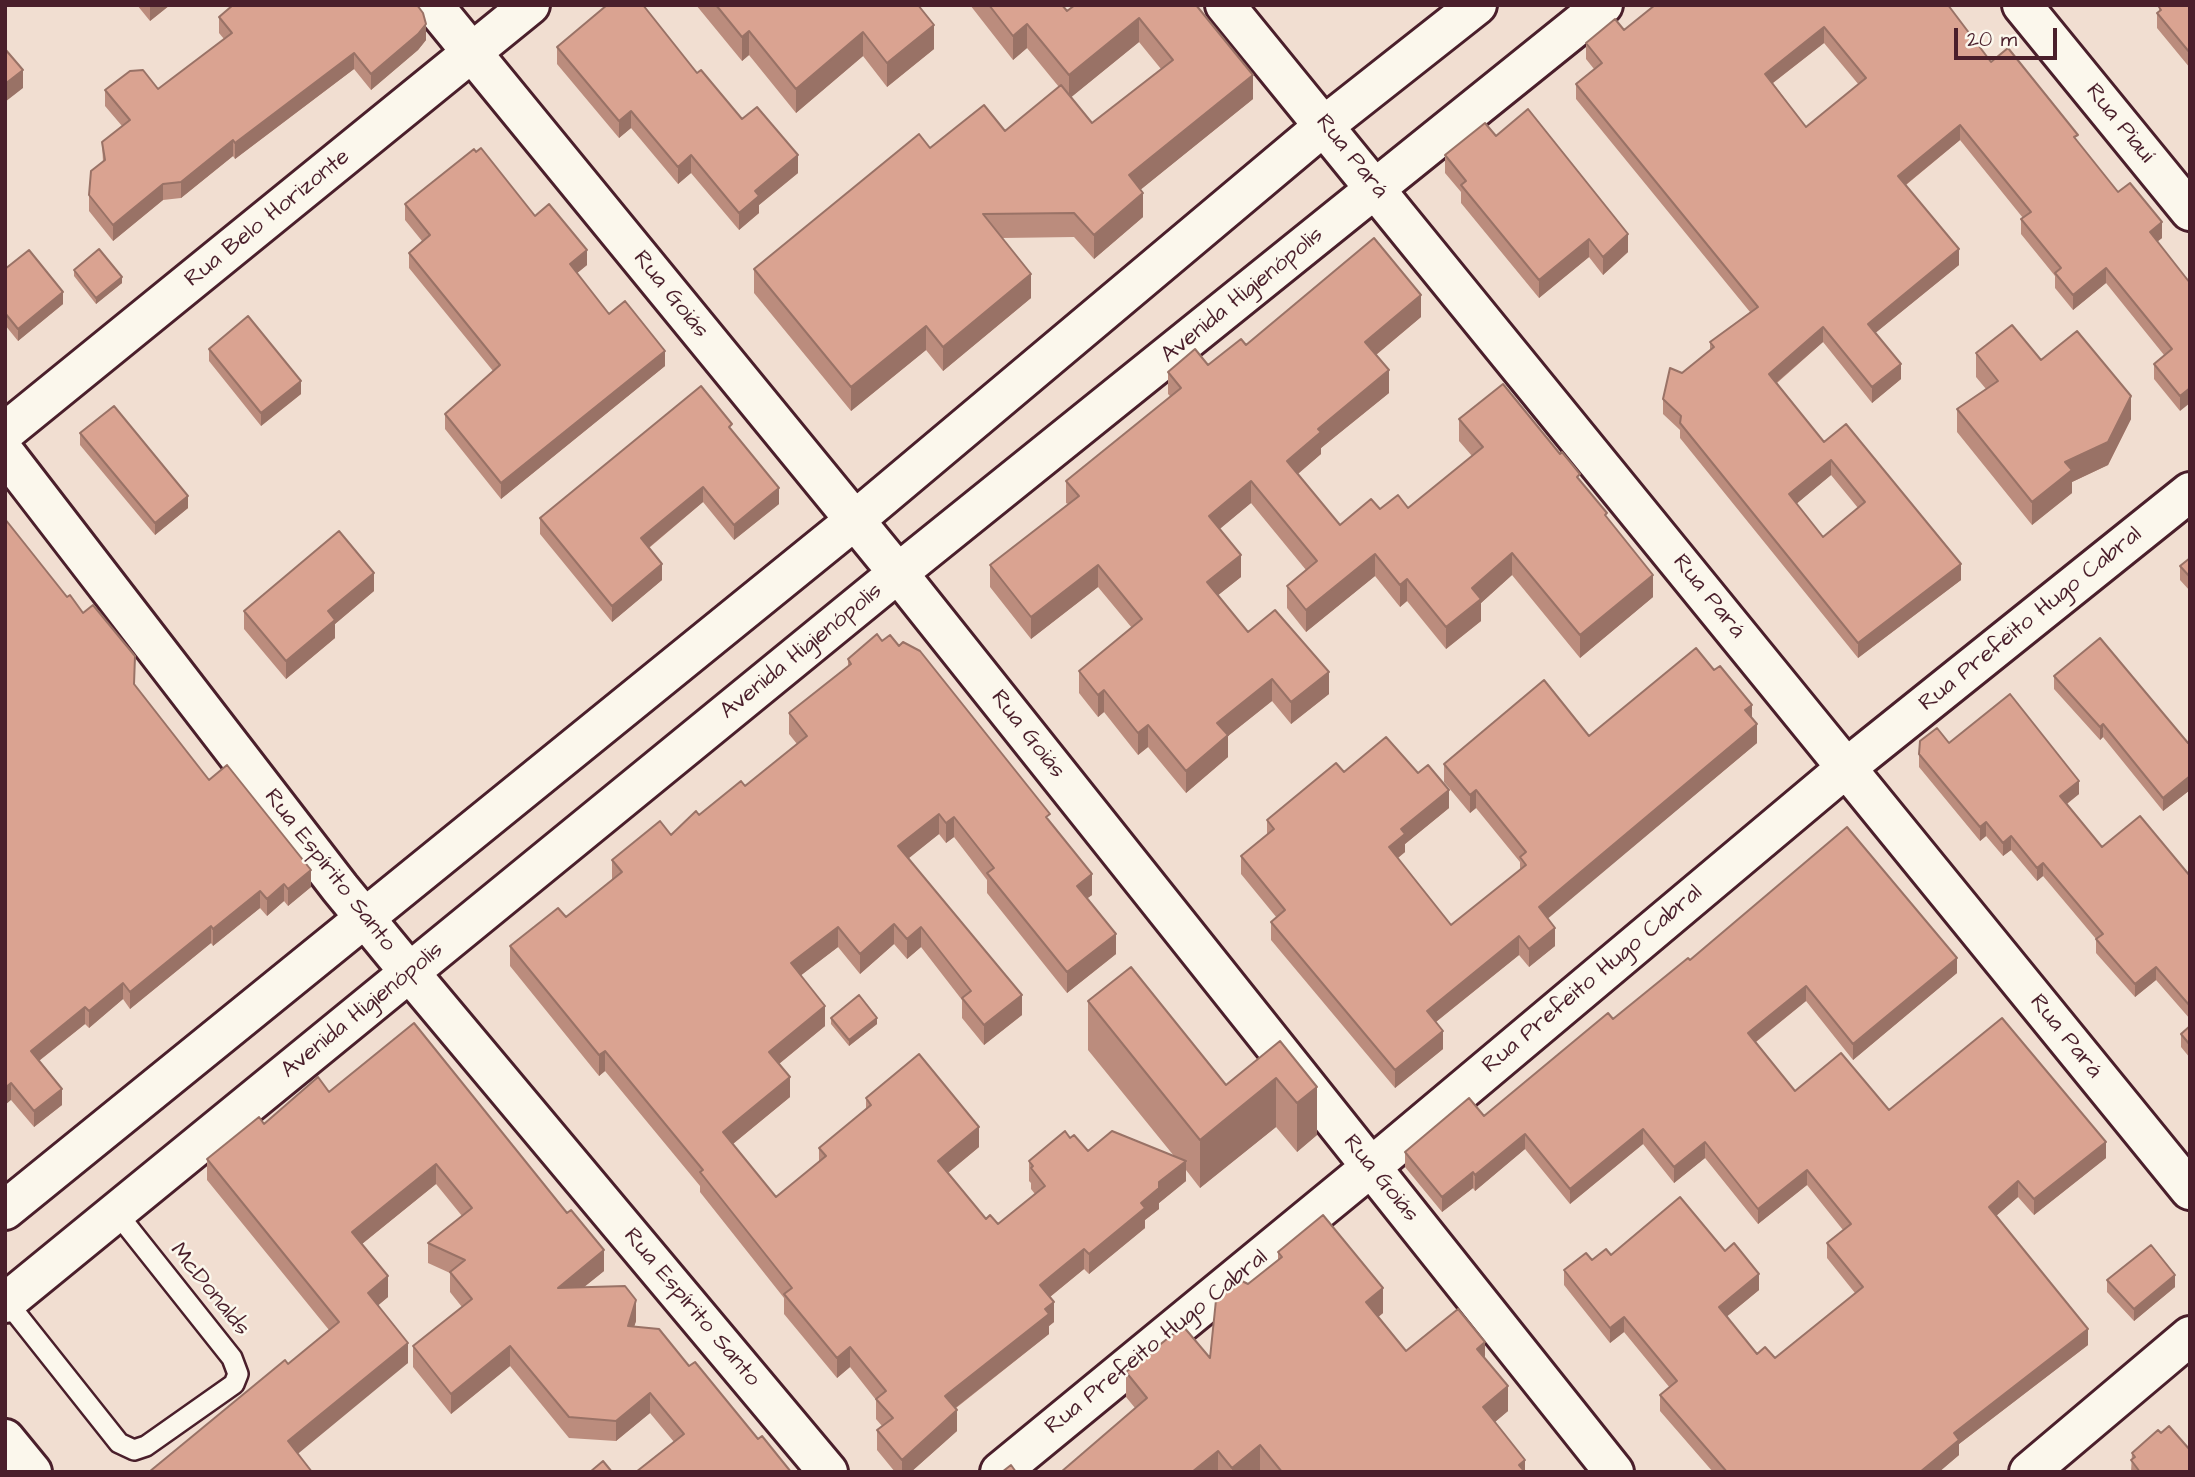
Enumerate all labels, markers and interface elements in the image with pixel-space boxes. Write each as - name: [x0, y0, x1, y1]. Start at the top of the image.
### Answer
- scale bar: [1957, 14, 2060, 58]
- text: 20 m: [1967, 25, 2017, 54]
- street label: Rua Piauí: [2079, 79, 2159, 169]
- street label: Rua Pará: [1309, 110, 1393, 204]
- street label: Rua Belo Horizonte: [180, 144, 356, 294]
- street label: Avenida Higienópolis: [1156, 222, 1330, 370]
- street label: Rua Goiás: [626, 246, 714, 344]
- street label: Rua Prefeito Hugo Cabral: [1914, 522, 2148, 718]
- street label: Rua Pará: [1666, 550, 1750, 644]
- street label: Avenida Higienópolis: [715, 578, 889, 726]
- street label: Rua Goiás: [984, 685, 1070, 785]
- street label: Rua Espírito Santo: [257, 784, 401, 958]
- street label: Rua Prefeito Hugo Cabral: [1478, 880, 1708, 1080]
- street label: Avenida Higienópolis: [276, 937, 450, 1085]
- street label: Rua Pará: [2023, 990, 2107, 1084]
- street label: Rua Goiás: [1336, 1130, 1424, 1228]
- street label: Rua Espírito Santo: [617, 1223, 765, 1393]
- street label: McDonalds: [163, 1238, 255, 1342]
- street label: Rua Prefeito Hugo Cabral: [1040, 1245, 1274, 1441]

